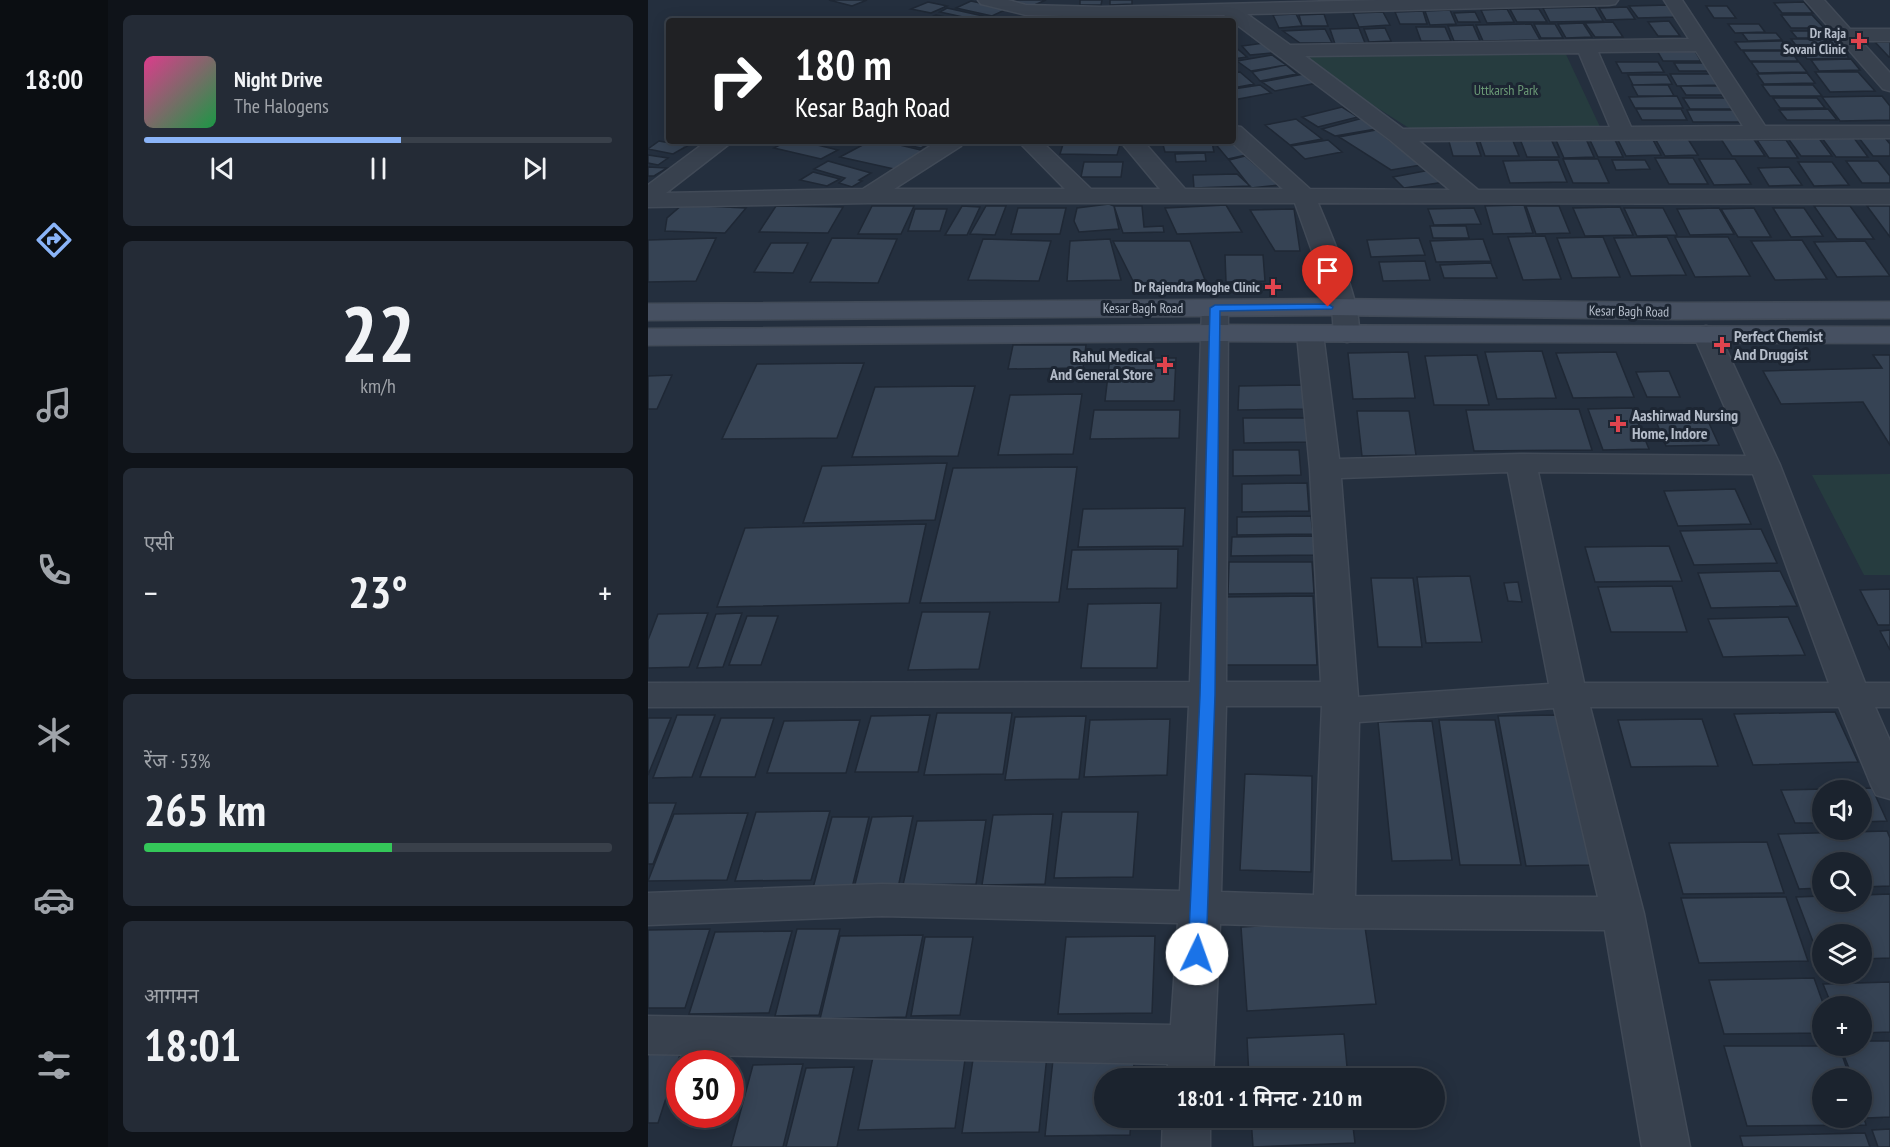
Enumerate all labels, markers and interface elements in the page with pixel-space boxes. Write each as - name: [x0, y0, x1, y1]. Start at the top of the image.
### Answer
- place label: Dr Raja Sovani Clinic: [1783, 24, 1846, 58]
- marker: Dr Raja Sovani Clinic: [1850, 32, 1868, 50]
- text: 180 m: [795, 37, 892, 92]
- icon: right: [696, 42, 774, 120]
- text: 18:00: [25, 62, 83, 96]
- text: Night Drive: [234, 65, 323, 93]
- park label: Uttkarsh Park: [1474, 81, 1539, 99]
- text: Kesar Bagh Road: [795, 90, 950, 124]
- text: The Halogens: [234, 93, 329, 119]
- icon: previous: [206, 152, 239, 185]
- icon: pause: [362, 152, 395, 185]
- icon: next: [518, 152, 551, 185]
- icon: directions: [33, 219, 75, 261]
- pin: [1302, 245, 1353, 307]
- icon: arrive: [1311, 254, 1344, 287]
- place label: Dr Rajendra Moghe Clinic: [1134, 278, 1260, 296]
- marker: Dr Rajendra Moghe Clinic: [1264, 278, 1282, 296]
- text: 22: [341, 283, 415, 384]
- street label: Kesar Bagh Road: [1103, 299, 1183, 317]
- street label: Kesar Bagh Road: [1589, 301, 1669, 321]
- place label: Perfect Chemist And Druggist: [1733, 326, 1823, 364]
- marker: Perfect Chemist And Druggist: [1715, 338, 1729, 352]
- place label: Rahul Medical And General Store: [1049, 346, 1153, 384]
- marker: Rahul Medical And General Store: [1158, 358, 1172, 372]
- text: km/h: [360, 373, 396, 399]
- icon: music: [33, 384, 75, 426]
- place label: Aashirwad Nursing Home, Indore: [1631, 405, 1738, 443]
- marker: Aashirwad Nursing Home, Indore: [1609, 415, 1627, 433]
- text: एसी: [144, 530, 174, 556]
- icon: phone: [33, 549, 75, 591]
- text: 23°: [348, 562, 408, 620]
- text: −: [144, 571, 158, 614]
- text: +: [598, 571, 612, 614]
- icon: climate: [33, 714, 75, 756]
- text: रेंज · 53%: [144, 748, 211, 774]
- text: 265 km: [144, 780, 266, 838]
- map controls: [1812, 780, 1872, 1128]
- button: sound: [1812, 780, 1872, 840]
- button: search: [1812, 852, 1872, 912]
- icon: car: [33, 879, 75, 921]
- position arrow: [1165, 922, 1229, 986]
- button: layers: [1812, 924, 1872, 984]
- text: आगमन: [144, 983, 199, 1009]
- button: +: [1812, 996, 1872, 1056]
- text: 18:01: [144, 1015, 241, 1073]
- icon: filters: [33, 1044, 75, 1086]
- speed limit sign: 30: [666, 1050, 744, 1128]
- button: −: [1812, 1068, 1872, 1128]
- text: 18:01 · 1 मिनट · 210 m: [1177, 1084, 1362, 1112]

